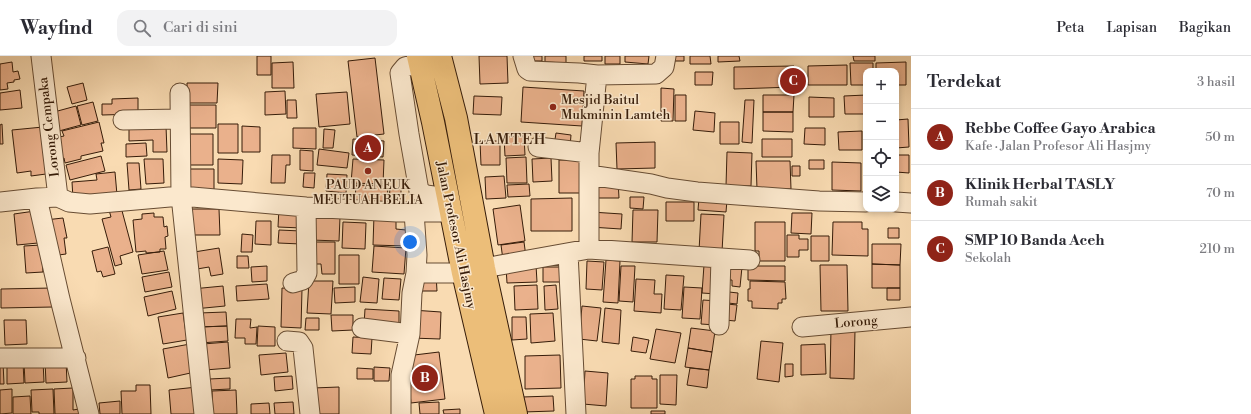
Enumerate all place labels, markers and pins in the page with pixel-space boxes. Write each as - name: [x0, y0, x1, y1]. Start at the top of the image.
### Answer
- pin: C: [780, 66, 806, 96]
- place label: Mesjid Baitul Mukminin Lamteh: [561, 92, 670, 123]
- marker: Mesjid Baitul Mukminin Lamteh: [548, 102, 558, 112]
- pin: A: [355, 133, 381, 163]
- marker: PAUD ANEUK MEUTUAH BELIA: [363, 166, 373, 176]
- place label: PAUD ANEUK MEUTUAH BELIA: [313, 177, 424, 208]
- pin: B: [412, 363, 438, 393]

